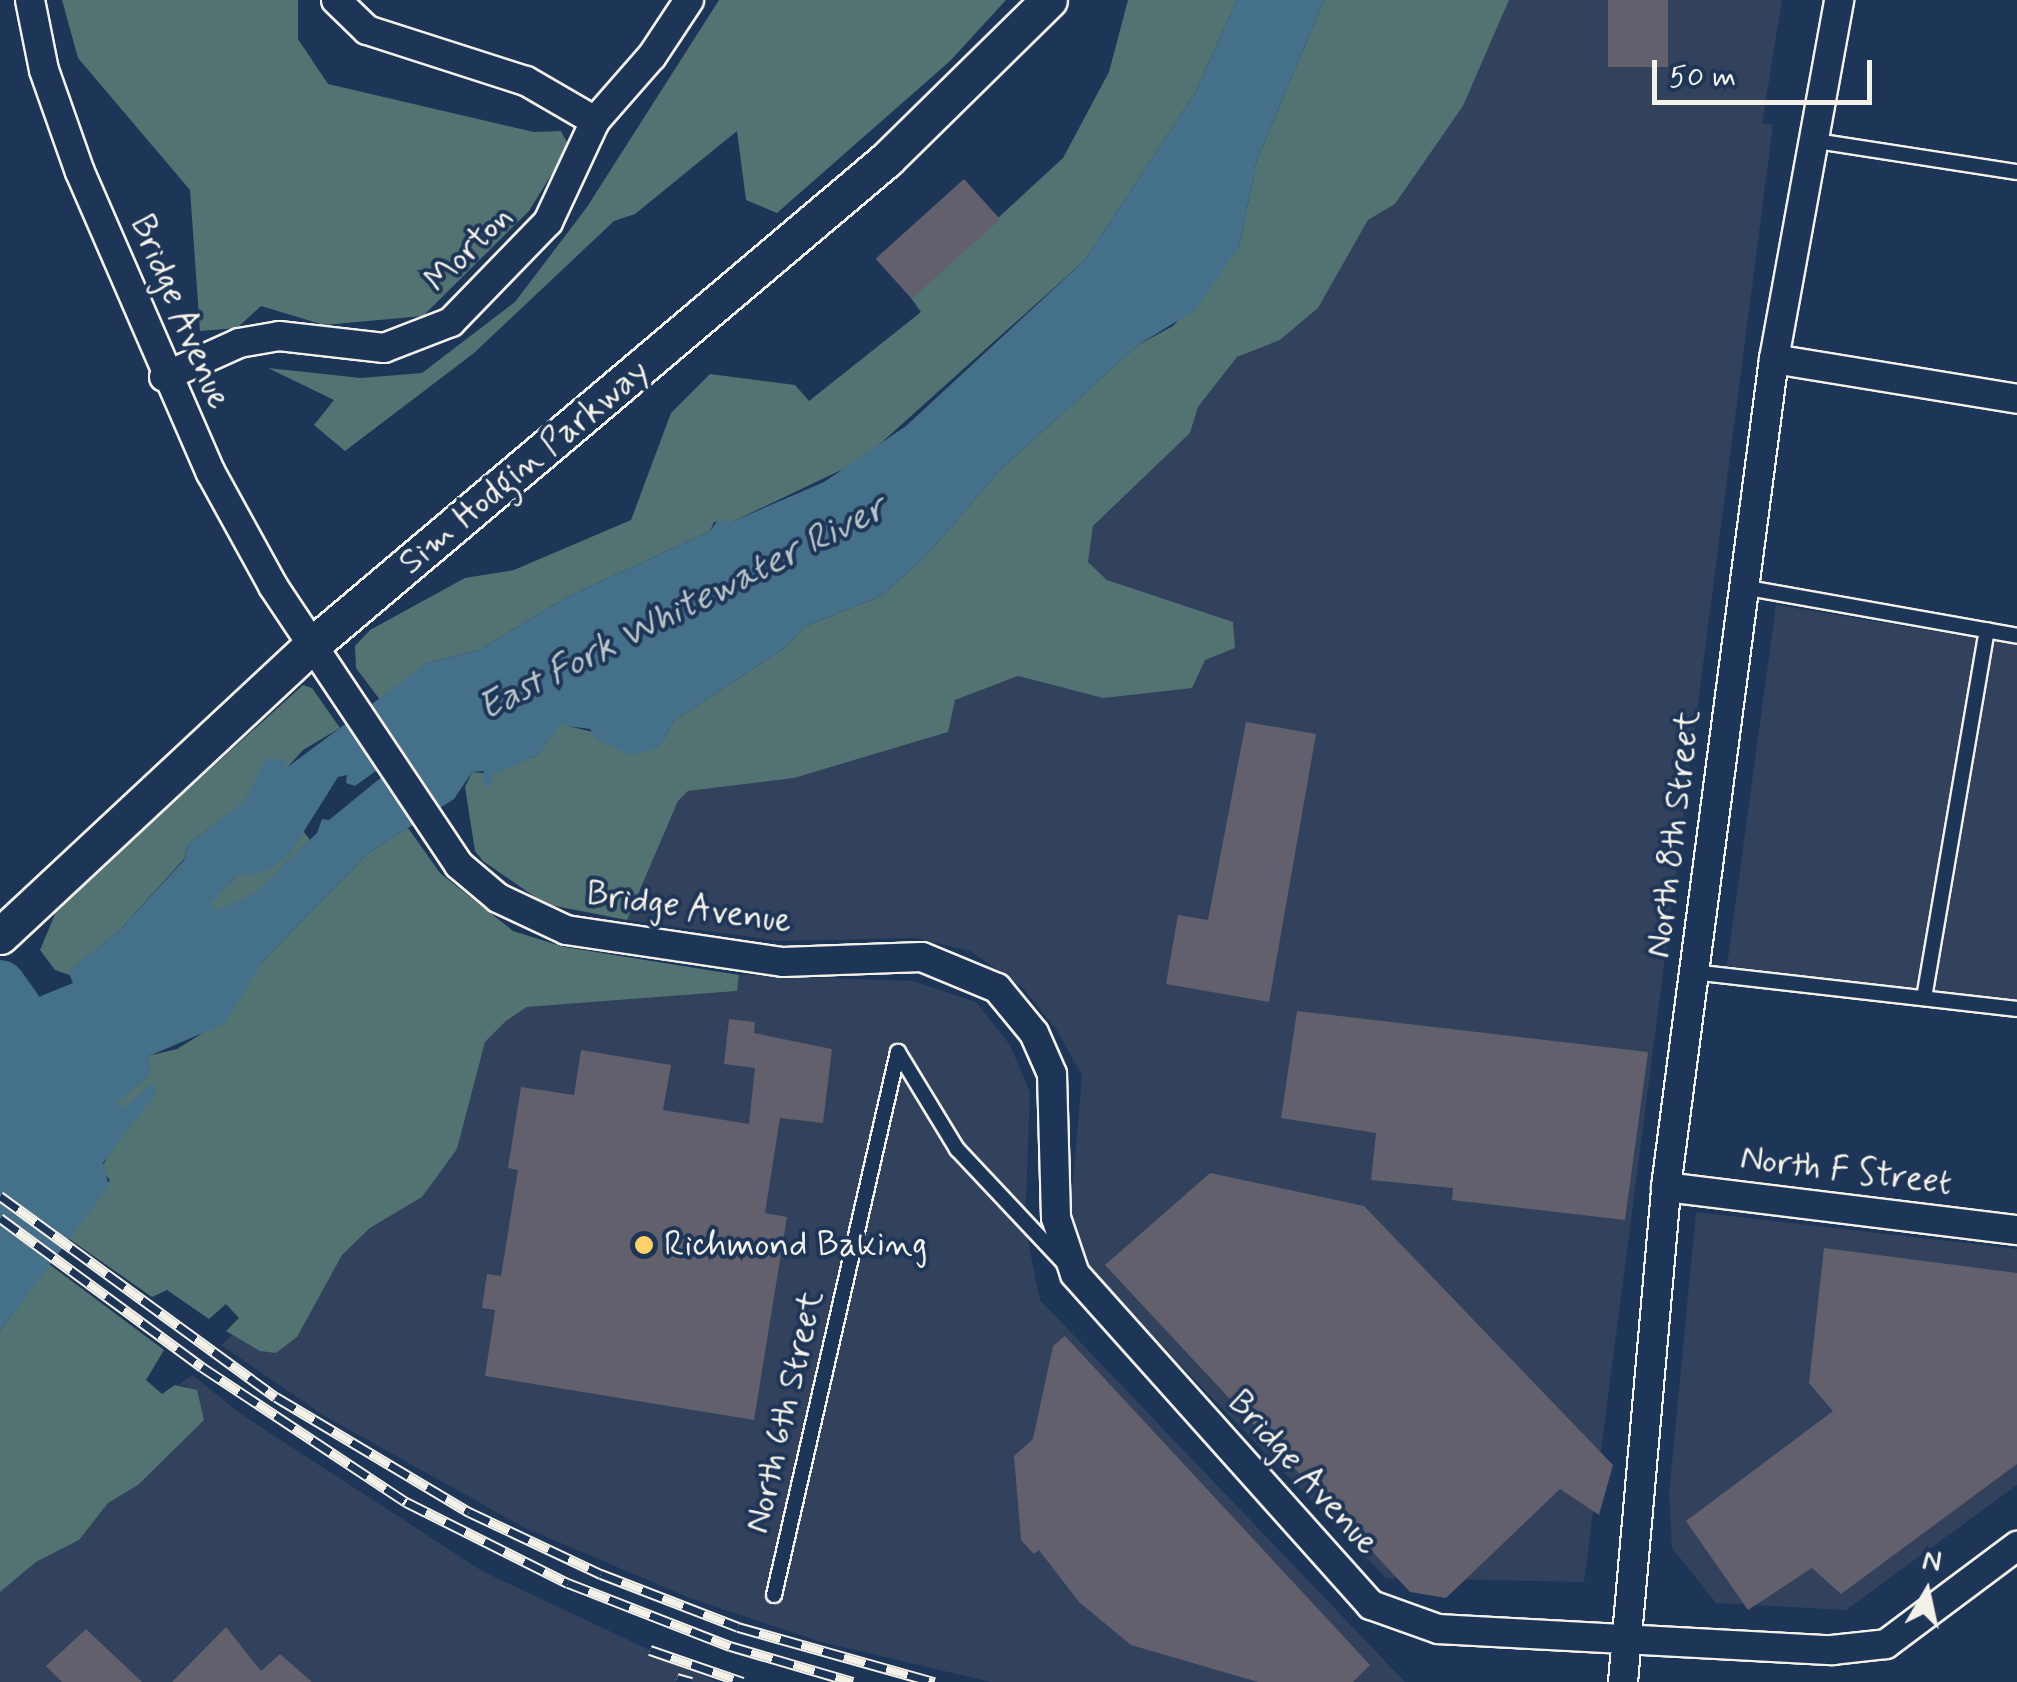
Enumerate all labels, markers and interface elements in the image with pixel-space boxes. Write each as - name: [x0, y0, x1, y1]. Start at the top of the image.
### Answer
- scale bar: [1657, 40, 1877, 102]
- text: 50 m: [1669, 58, 1736, 97]
- street label: Morton: [416, 196, 522, 302]
- street label: Bridge Avenue: [119, 206, 241, 418]
- street label: Sim Hodgin Parkway: [393, 352, 655, 582]
- water label: East Fork Whitewater River: [471, 486, 893, 732]
- street label: North 8th Street: [1638, 708, 1710, 960]
- street label: Bridge Avenue: [581, 872, 797, 944]
- street label: North F Street: [1735, 1137, 1957, 1205]
- place label: Richmond Baking: [664, 1224, 928, 1266]
- marker: Richmond Baking: [633, 1234, 655, 1256]
- street label: North 6th Street: [737, 1287, 833, 1537]
- street label: Bridge Avenue: [1216, 1380, 1390, 1566]
- north arrow: [1877, 1542, 1977, 1642]
- text: N: [1920, 1542, 1944, 1582]

